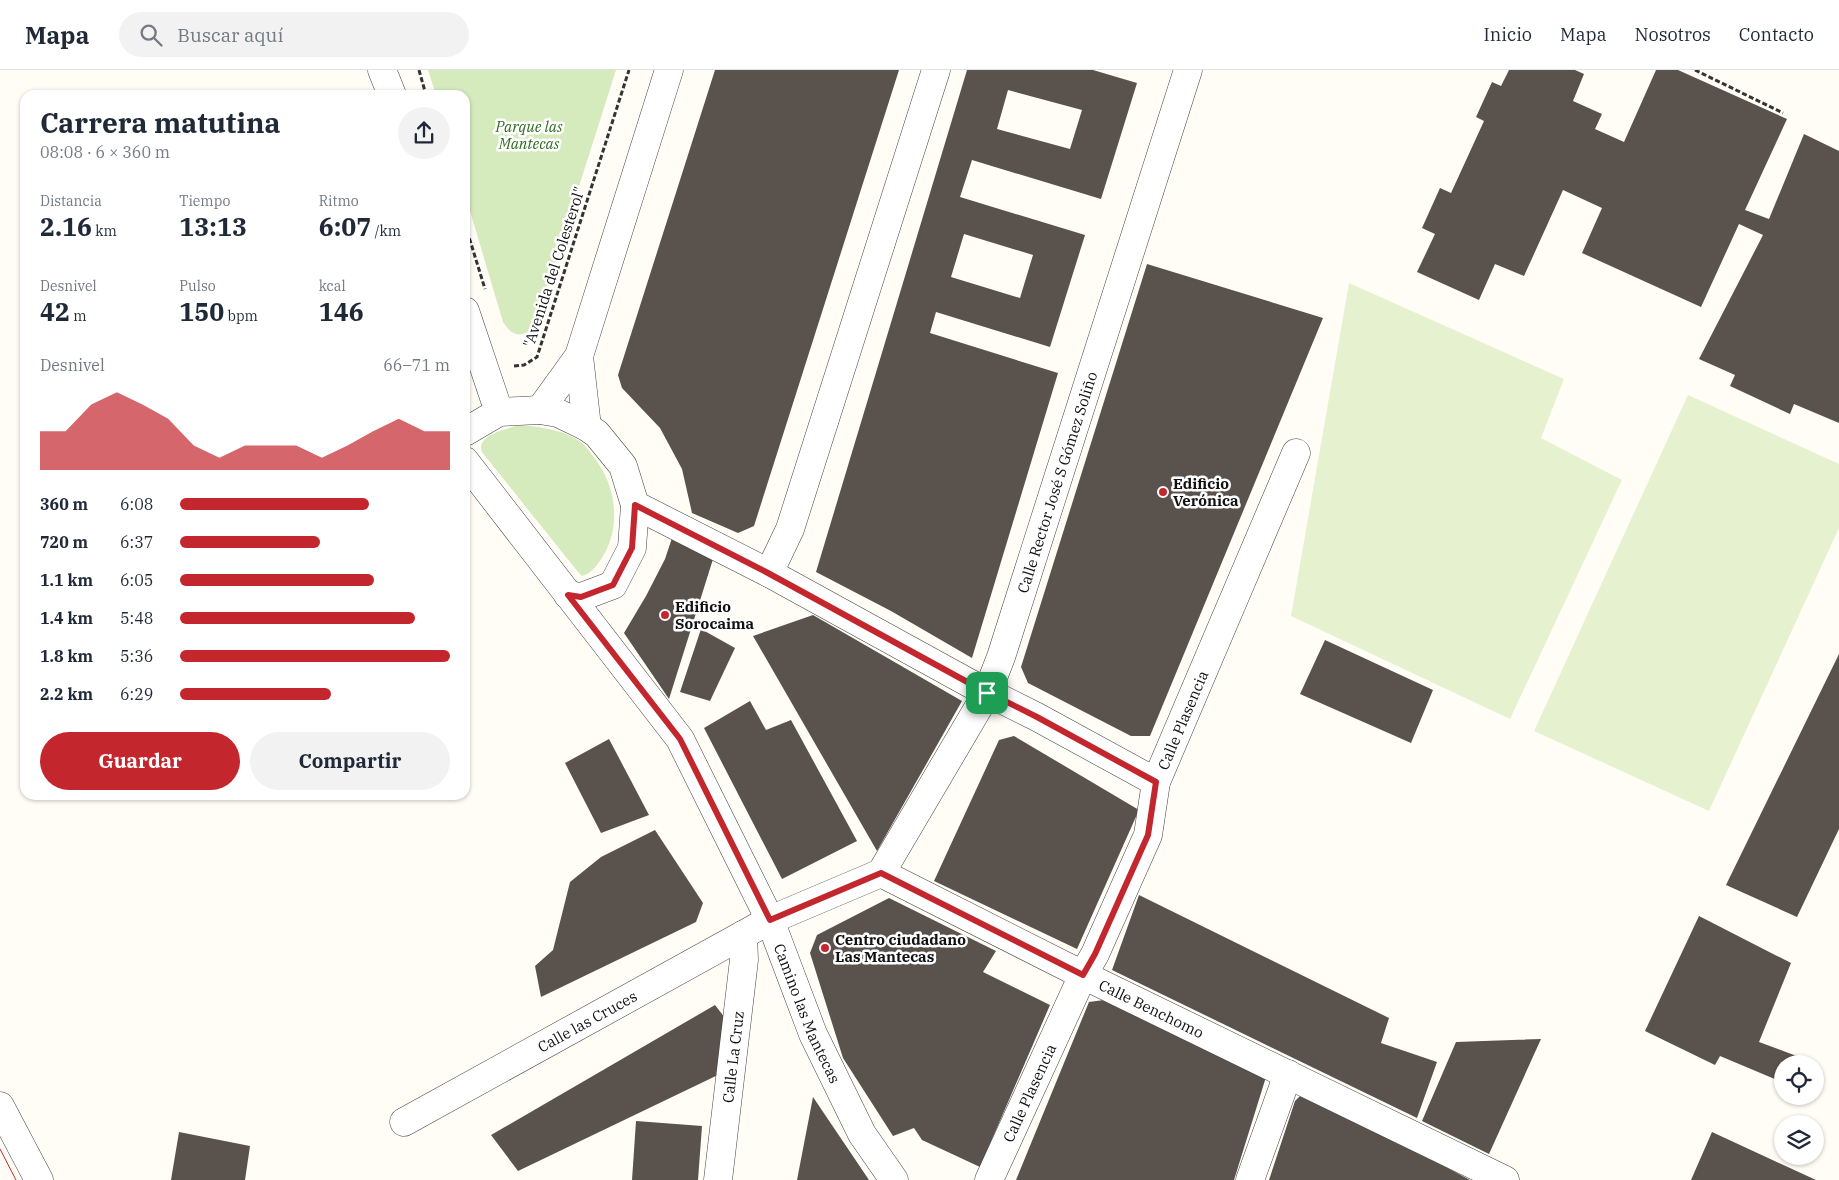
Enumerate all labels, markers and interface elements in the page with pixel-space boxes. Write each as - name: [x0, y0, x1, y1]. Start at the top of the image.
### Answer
- search box: [119, 12, 469, 57]
- text: Mapa: [25, 19, 89, 51]
- icon: search: [137, 21, 165, 49]
- text: Buscar aquí: [177, 23, 283, 47]
- text: Inicio: [1484, 23, 1532, 46]
- text: Mapa: [1560, 23, 1607, 46]
- text: Nosotros: [1635, 23, 1711, 46]
- text: Contacto: [1739, 23, 1814, 46]
- text: Carrera matutina: [40, 104, 280, 141]
- button: share: [398, 107, 450, 159]
- park label: Parque las Mantecas: [494, 117, 563, 153]
- text: 08:08 · 6 × 360 m: [40, 142, 170, 162]
- street label: "Avenida del Colesterol": [519, 184, 589, 350]
- text: Distancia: [40, 192, 102, 210]
- text: Tiempo: [179, 192, 230, 210]
- text: Ritmo: [319, 192, 359, 210]
- text: 2.16: [40, 210, 92, 243]
- text: 13:13: [179, 210, 247, 243]
- text: 6:07: [319, 210, 371, 243]
- text: km: [92, 222, 117, 240]
- text: /km: [371, 222, 401, 240]
- text: Desnivel: [40, 277, 97, 295]
- text: Pulso: [179, 277, 216, 295]
- text: kcal: [319, 277, 346, 295]
- text: 42: [40, 295, 70, 328]
- text: 150: [179, 295, 224, 328]
- text: 146: [319, 295, 364, 328]
- text: m: [70, 307, 87, 325]
- text: bpm: [224, 307, 258, 325]
- text: Desnivel: [40, 355, 105, 375]
- text: 66–71 m: [383, 355, 450, 375]
- street label: Calle Rector José S Gómez Soliño: [1012, 369, 1101, 595]
- place label: Edificio Verónica: [1173, 474, 1239, 510]
- marker: Edificio Verónica: [1157, 486, 1169, 498]
- text: 360 m: [40, 494, 88, 514]
- text: 6:08: [120, 494, 153, 514]
- text: 720 m: [40, 532, 88, 552]
- text: 6:37: [120, 532, 153, 552]
- text: 1.1 km: [40, 570, 93, 590]
- text: 6:05: [120, 570, 153, 590]
- place label: Edificio Sorocaima: [675, 597, 755, 633]
- text: 1.4 km: [40, 608, 93, 628]
- text: 5:48: [120, 608, 153, 628]
- marker: Edificio Sorocaima: [659, 609, 671, 621]
- text: 1.8 km: [40, 646, 93, 666]
- text: 5:36: [120, 646, 153, 666]
- street label: Calle Plasencia: [1153, 667, 1212, 773]
- pin: [966, 672, 1008, 714]
- icon: arrive: [973, 679, 1001, 707]
- text: 2.2 km: [40, 684, 93, 704]
- text: 6:29: [120, 684, 153, 704]
- button: Guardar: [40, 732, 240, 790]
- button: Compartir: [250, 732, 450, 790]
- place label: Centro ciudadano Las Mantecas: [835, 930, 966, 966]
- street label: Camino las Mantecas: [770, 941, 845, 1086]
- marker: Centro ciudadano Las Mantecas: [819, 942, 831, 954]
- street label: Calle Benchomo: [1096, 975, 1207, 1042]
- street label: Calle las Cruces: [534, 986, 640, 1056]
- street label: Calle La Cruz: [718, 1010, 747, 1104]
- street label: Calle Plasencia: [998, 1041, 1060, 1145]
- map controls: [1774, 1055, 1824, 1165]
- button: locate: [1774, 1055, 1824, 1105]
- button: layers: [1774, 1115, 1824, 1165]

